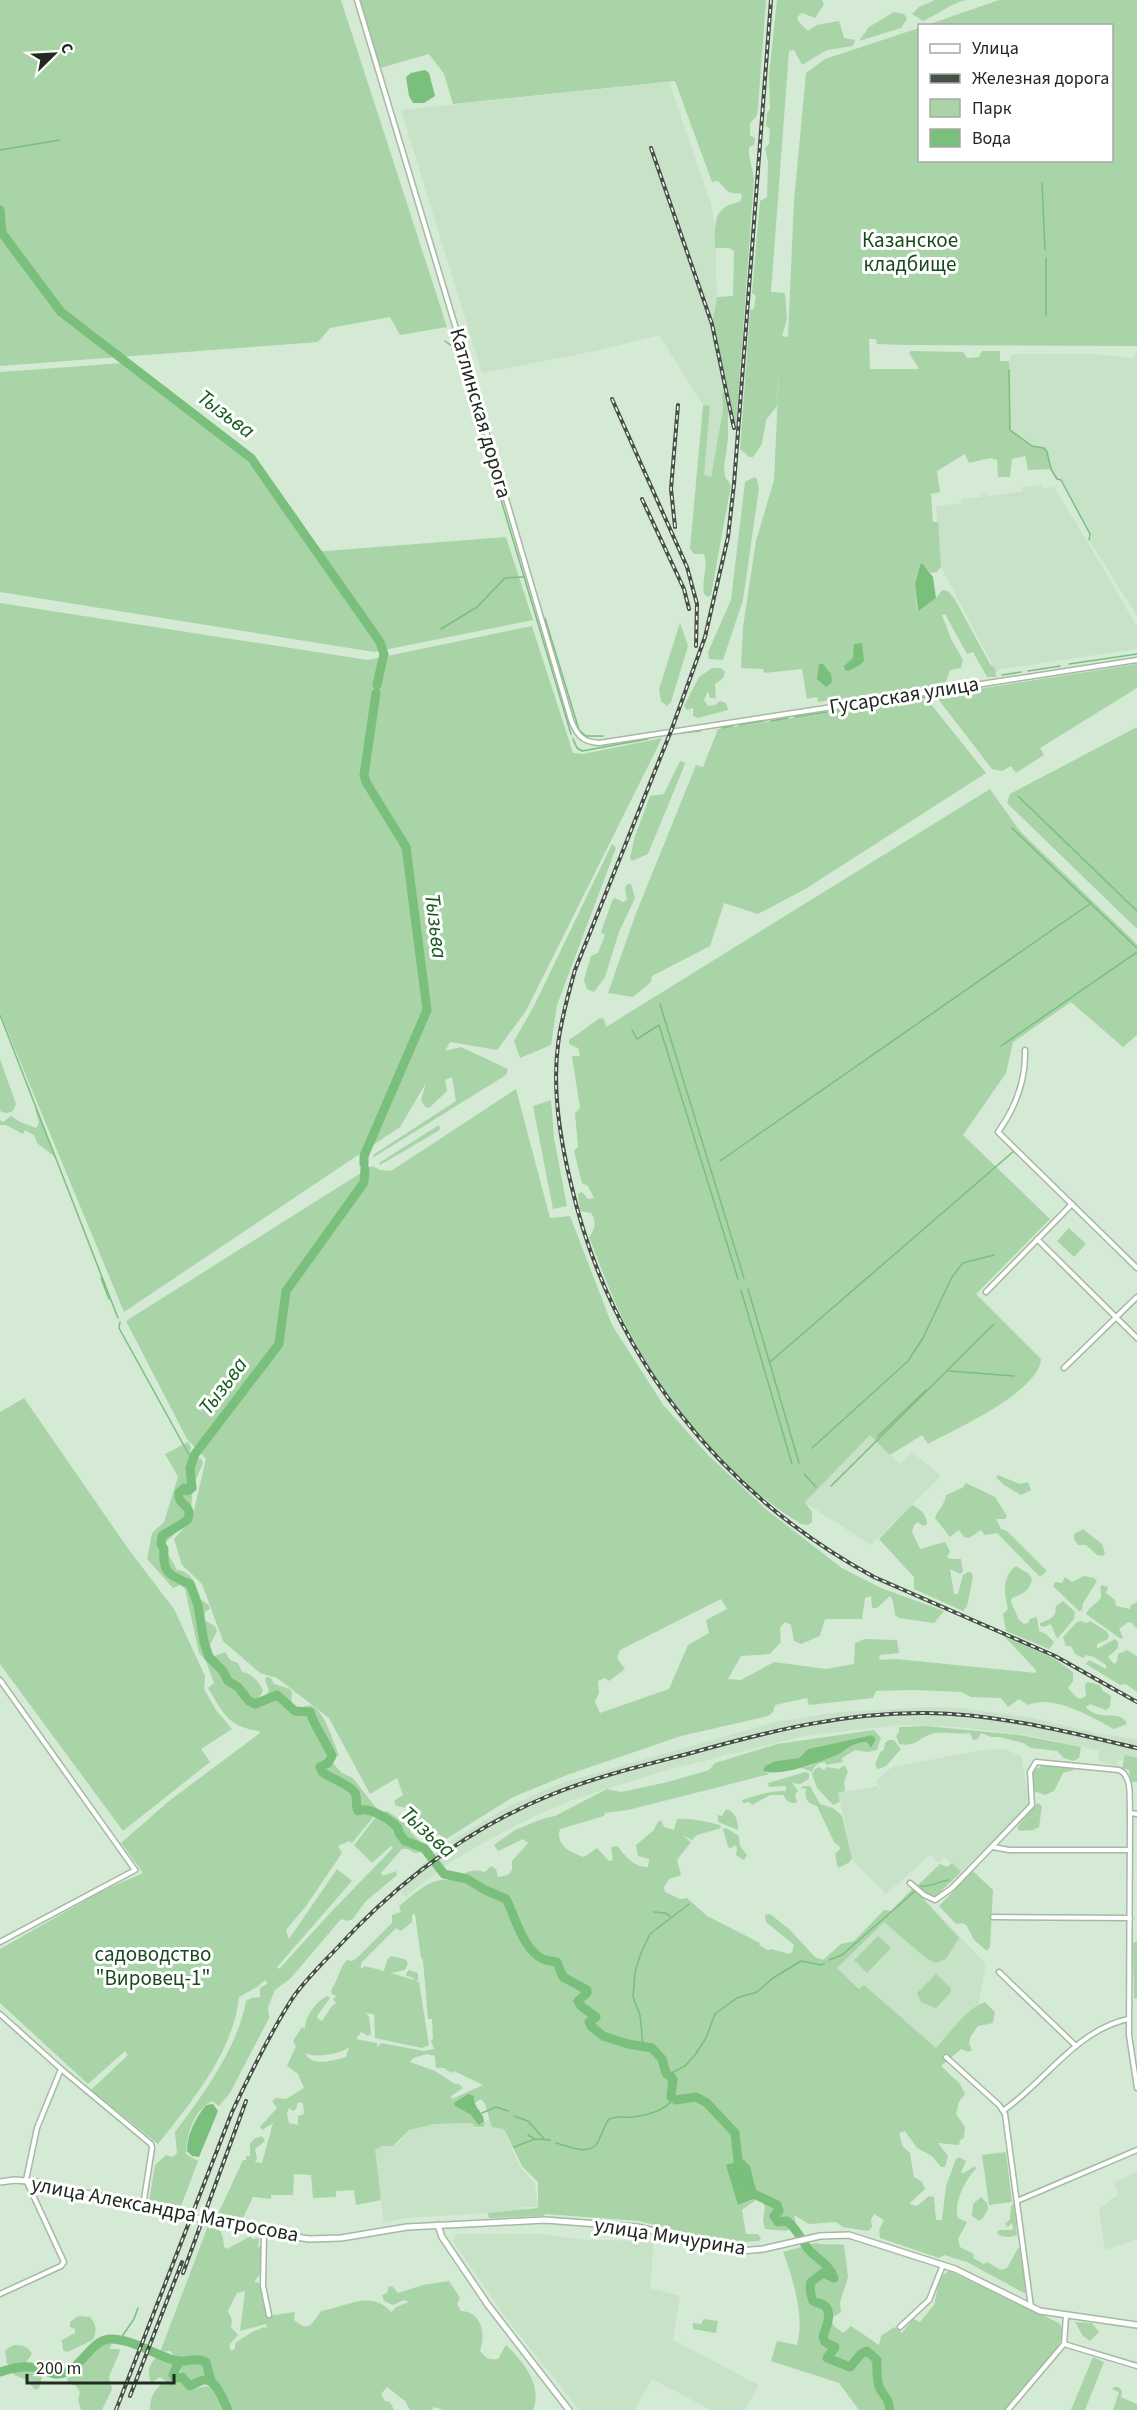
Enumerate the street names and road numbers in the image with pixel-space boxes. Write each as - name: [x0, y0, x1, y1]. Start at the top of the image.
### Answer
- street label: Катлинская дорога: [442, 324, 520, 502]
- street label: Гусарская улица: [827, 668, 981, 722]
- street label: улица Александра Матросова: [29, 2168, 301, 2250]
- street label: улица Мичурина: [592, 2209, 748, 2263]

